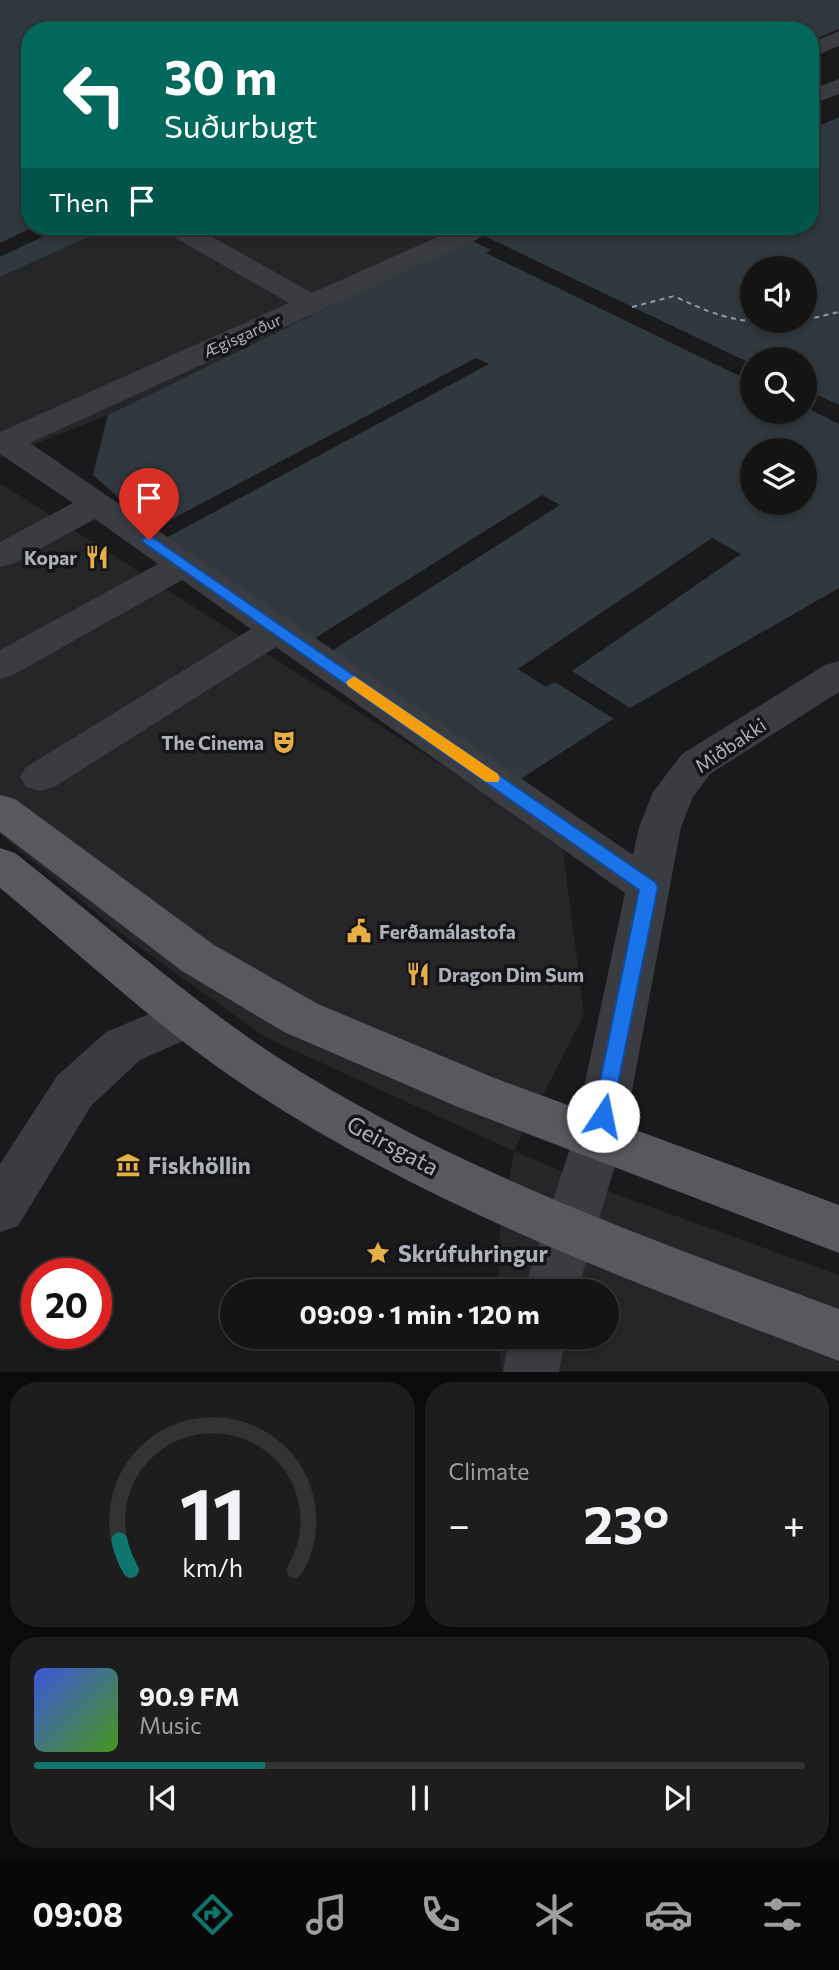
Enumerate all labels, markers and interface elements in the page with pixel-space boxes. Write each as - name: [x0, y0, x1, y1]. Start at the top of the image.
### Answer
- text: 30 m: [164, 45, 277, 105]
- icon: left: [49, 49, 140, 140]
- text: Suðurbugt: [164, 105, 317, 145]
- icon: arrive: [123, 182, 161, 220]
- text: Then: [49, 186, 109, 217]
- map controls: [740, 256, 817, 515]
- button: sound: [740, 256, 817, 333]
- street label: Ægisgarður: [200, 309, 285, 361]
- button: search: [740, 347, 817, 424]
- button: layers: [740, 438, 817, 515]
- pin: [119, 468, 179, 540]
- icon: arrive: [130, 479, 168, 517]
- restaurant icon: Kopar: [83, 543, 111, 571]
- place label: Kopar: [24, 546, 77, 569]
- street label: Miðbakki: [690, 713, 770, 777]
- theatre icon: The Cinema: [270, 728, 298, 756]
- place label: The Cinema: [161, 731, 264, 754]
- public building icon: Ferðamálastofa: [345, 917, 373, 945]
- place label: Ferðamálastofa: [379, 920, 516, 943]
- restaurant icon: Dragon Dim Sum: [404, 960, 432, 988]
- place label: Dragon Dim Sum: [438, 963, 584, 986]
- position arrow: [566, 1079, 640, 1153]
- street label: Geirsgata: [342, 1109, 444, 1181]
- museum icon: Fiskhöllin: [114, 1151, 142, 1179]
- place label: Fiskhöllin: [148, 1151, 251, 1179]
- place icon: Skrúfuhringur: [364, 1239, 392, 1267]
- place label: Skrúfuhringur: [398, 1239, 548, 1267]
- speed limit sign: 20: [21, 1258, 112, 1349]
- text: 09:09 · 1 min · 120 m: [299, 1298, 540, 1329]
- text: Climate: [449, 1457, 530, 1485]
- text: 11: [179, 1467, 245, 1556]
- text: 23°: [583, 1491, 669, 1555]
- text: −: [449, 1500, 470, 1547]
- text: +: [783, 1500, 805, 1547]
- text: km/h: [182, 1552, 243, 1582]
- text: 90.9 FM: [139, 1680, 240, 1711]
- text: Music: [139, 1711, 202, 1739]
- icon: previous: [144, 1779, 182, 1817]
- icon: pause: [401, 1779, 439, 1817]
- icon: next: [658, 1779, 696, 1817]
- icon: directions: [188, 1890, 237, 1939]
- icon: music: [302, 1890, 351, 1939]
- icon: phone: [416, 1890, 465, 1939]
- icon: climate: [530, 1890, 579, 1939]
- icon: car: [644, 1890, 693, 1939]
- icon: filters: [758, 1890, 807, 1939]
- text: 09:08: [32, 1894, 123, 1934]

